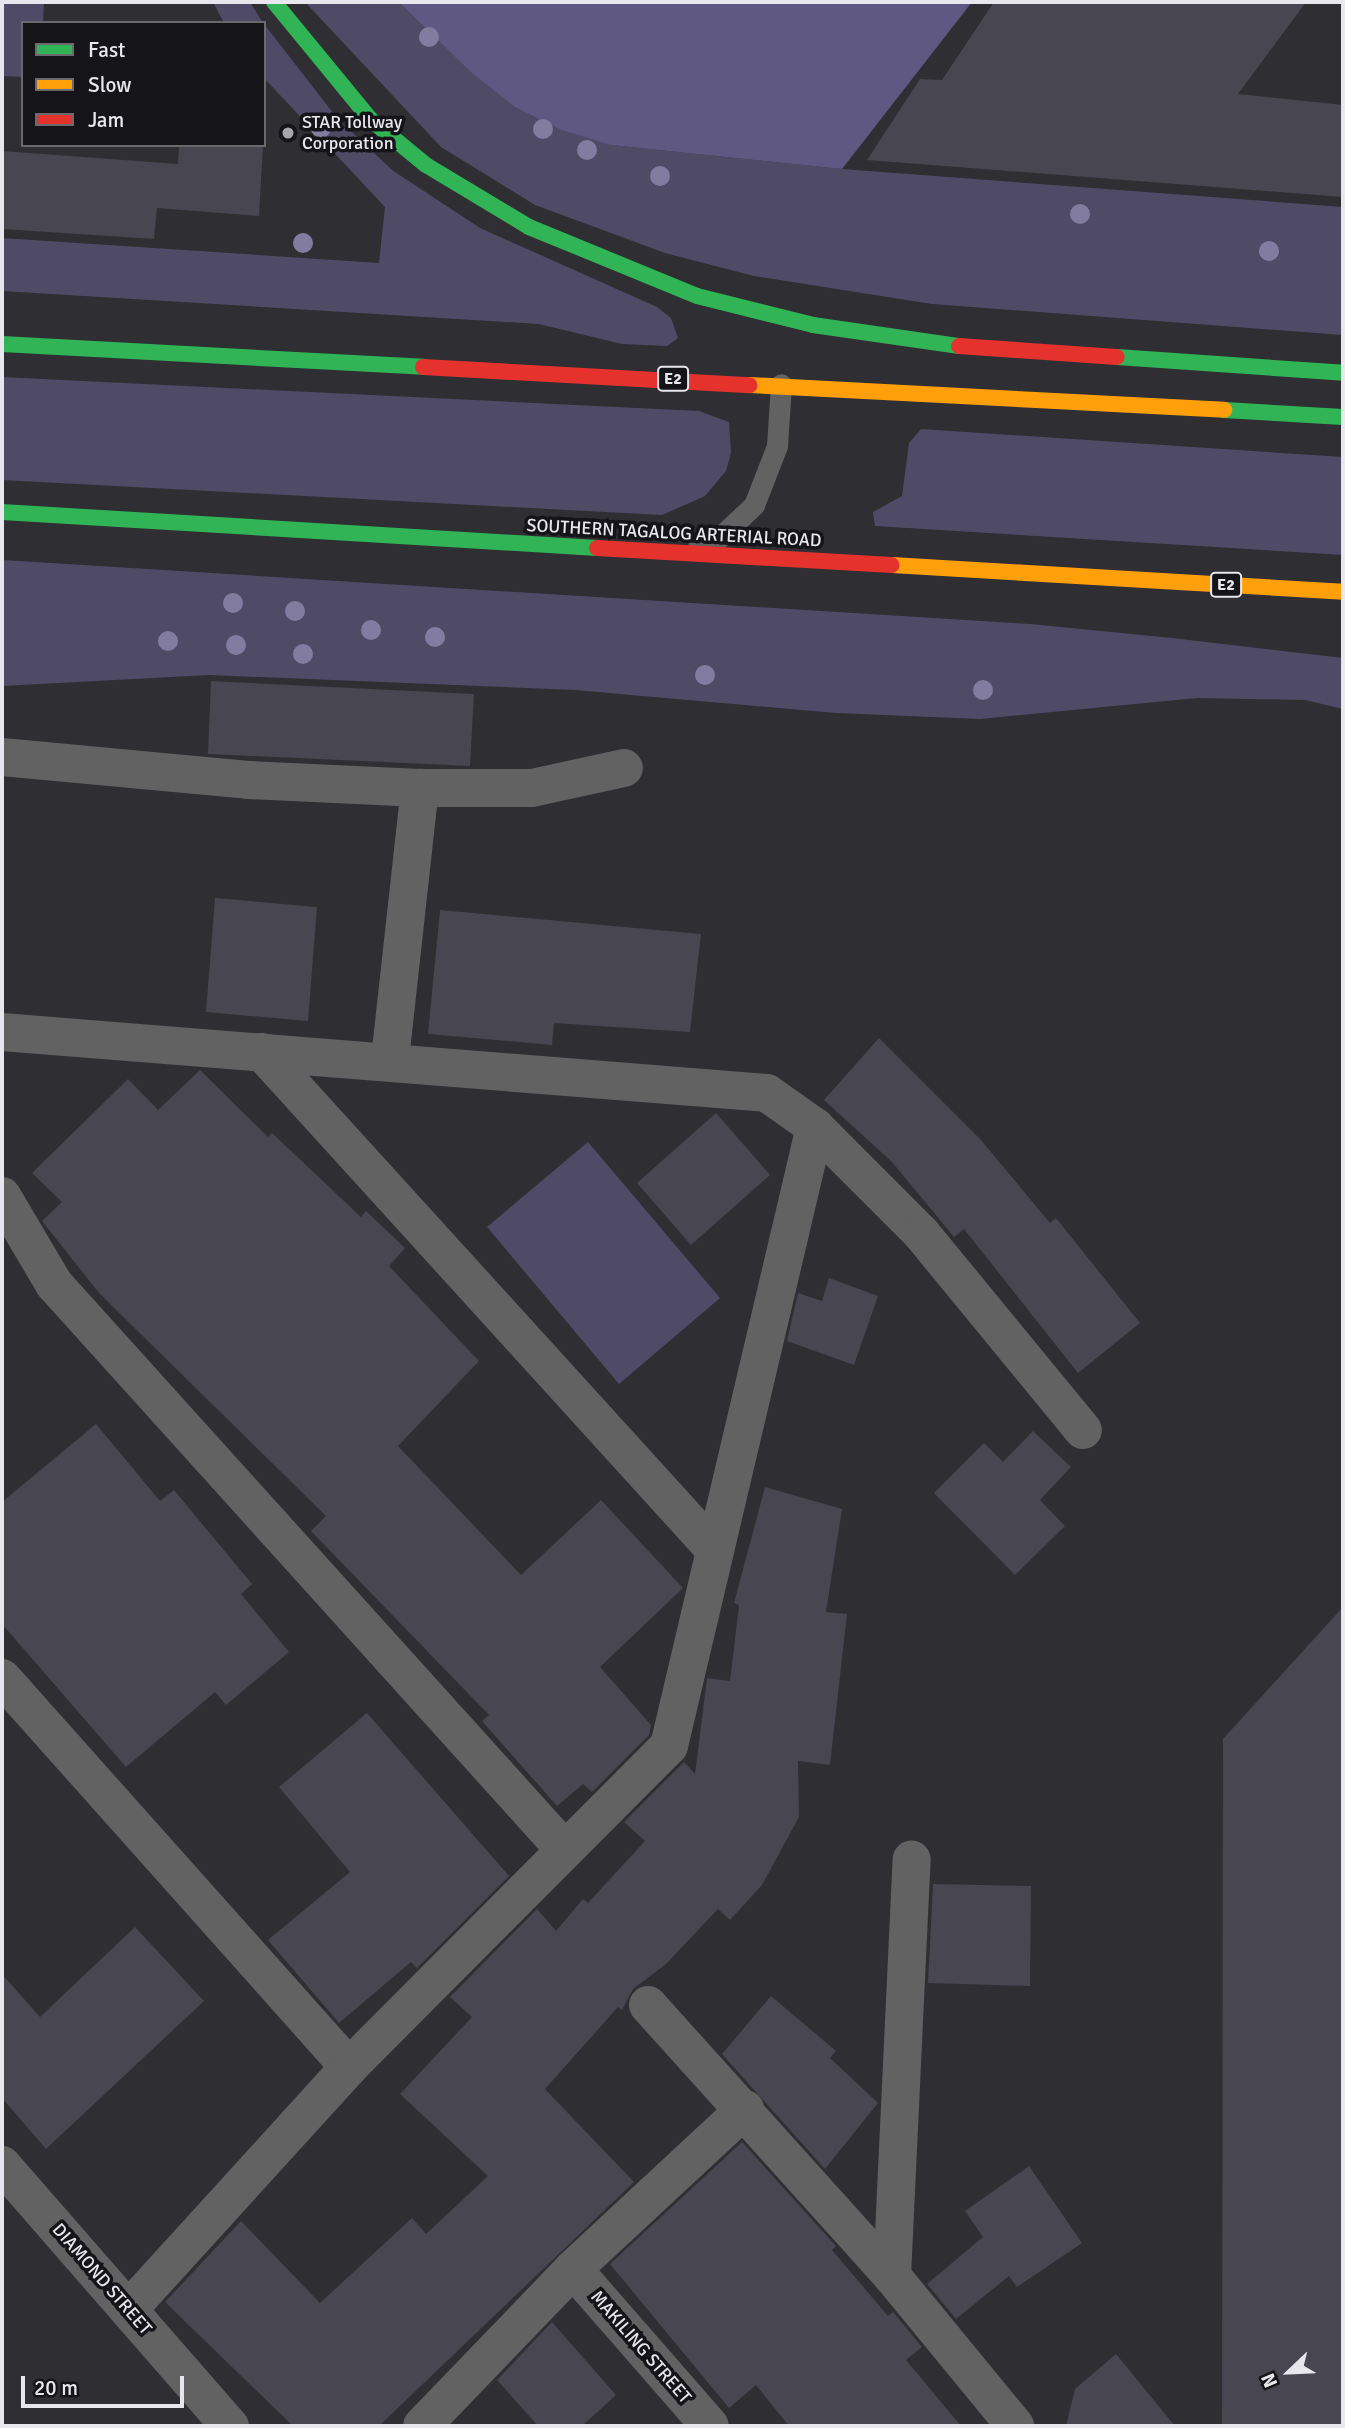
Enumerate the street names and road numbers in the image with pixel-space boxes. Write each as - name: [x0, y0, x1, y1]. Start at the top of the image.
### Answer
- road number: E2: [656, 366, 690, 392]
- street label: SOUTHERN TAGALOG ARTERIAL ROAD: [526, 514, 822, 552]
- road number: E2: [1208, 572, 1244, 598]
- street label: DIAMOND STREET: [48, 2219, 156, 2339]
- street label: MAKILING STREET: [586, 2286, 696, 2408]

